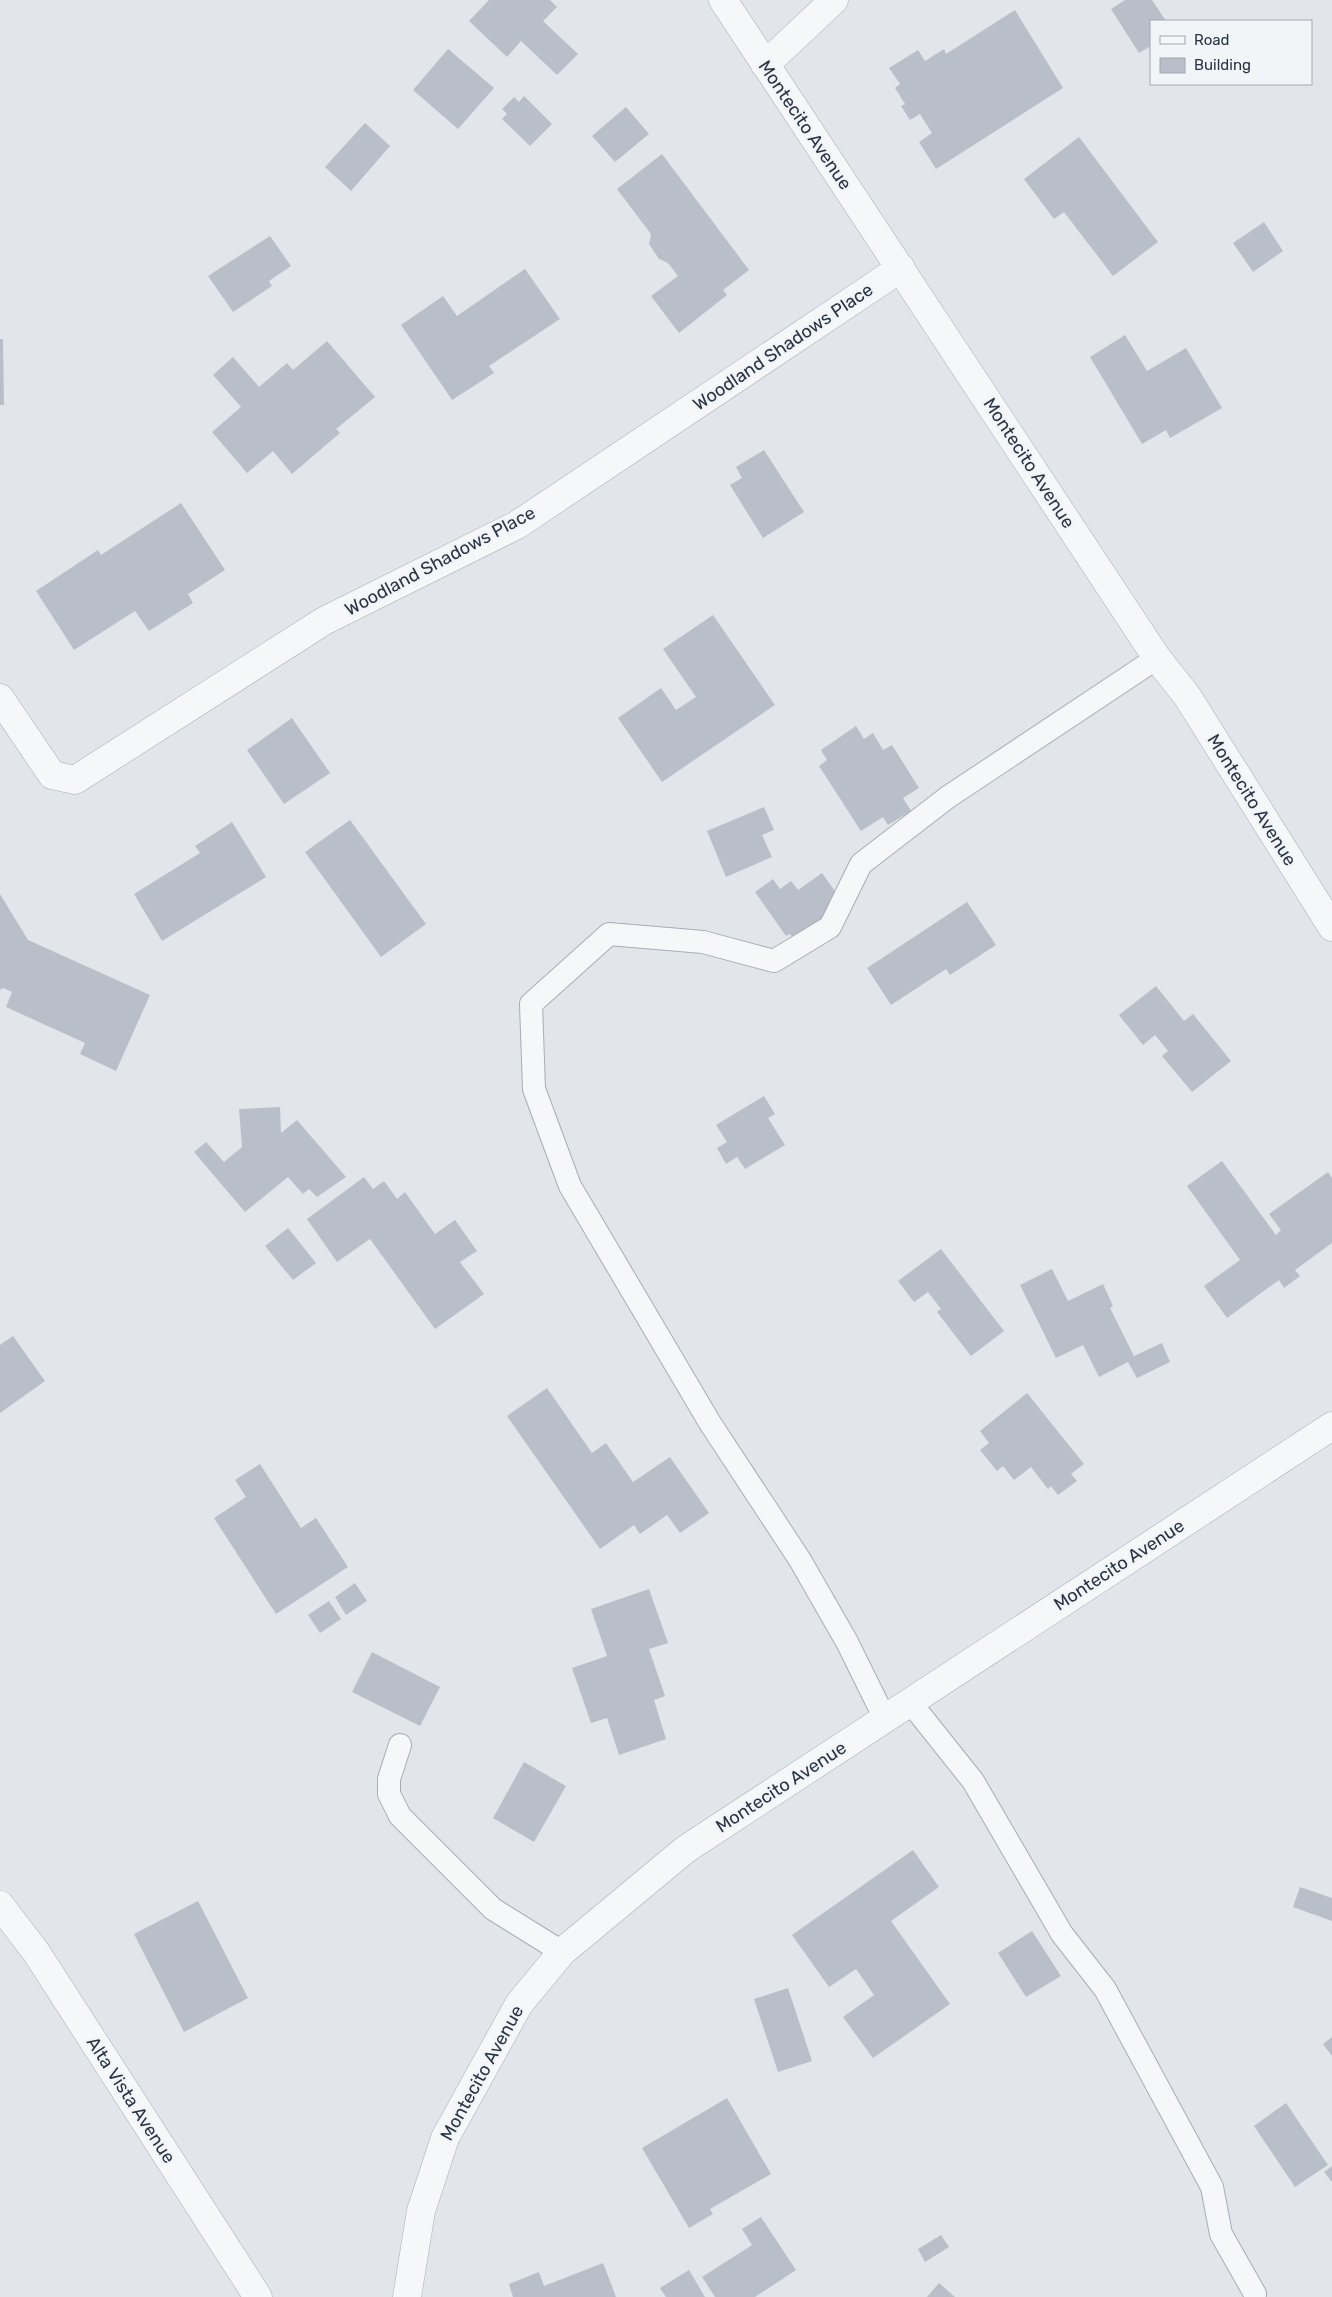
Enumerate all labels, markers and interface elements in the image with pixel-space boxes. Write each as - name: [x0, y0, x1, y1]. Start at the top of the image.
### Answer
- legend: [1150, 20, 1312, 85]
- text: Road: [1194, 31, 1230, 49]
- street label: Montecito Avenue: [754, 56, 856, 194]
- text: Building: [1194, 56, 1251, 74]
- street label: Woodland Shadows Place: [689, 279, 877, 415]
- street label: Montecito Avenue: [979, 394, 1079, 532]
- street label: Woodland Shadows Place: [341, 501, 539, 621]
- street label: Montecito Avenue: [1203, 730, 1301, 870]
- street label: Montecito Avenue: [1050, 1515, 1188, 1615]
- street label: Montecito Avenue: [712, 1737, 850, 1837]
- street label: Montecito Avenue: [436, 2002, 528, 2144]
- street label: Alta Vista Avenue: [82, 2033, 180, 2167]

